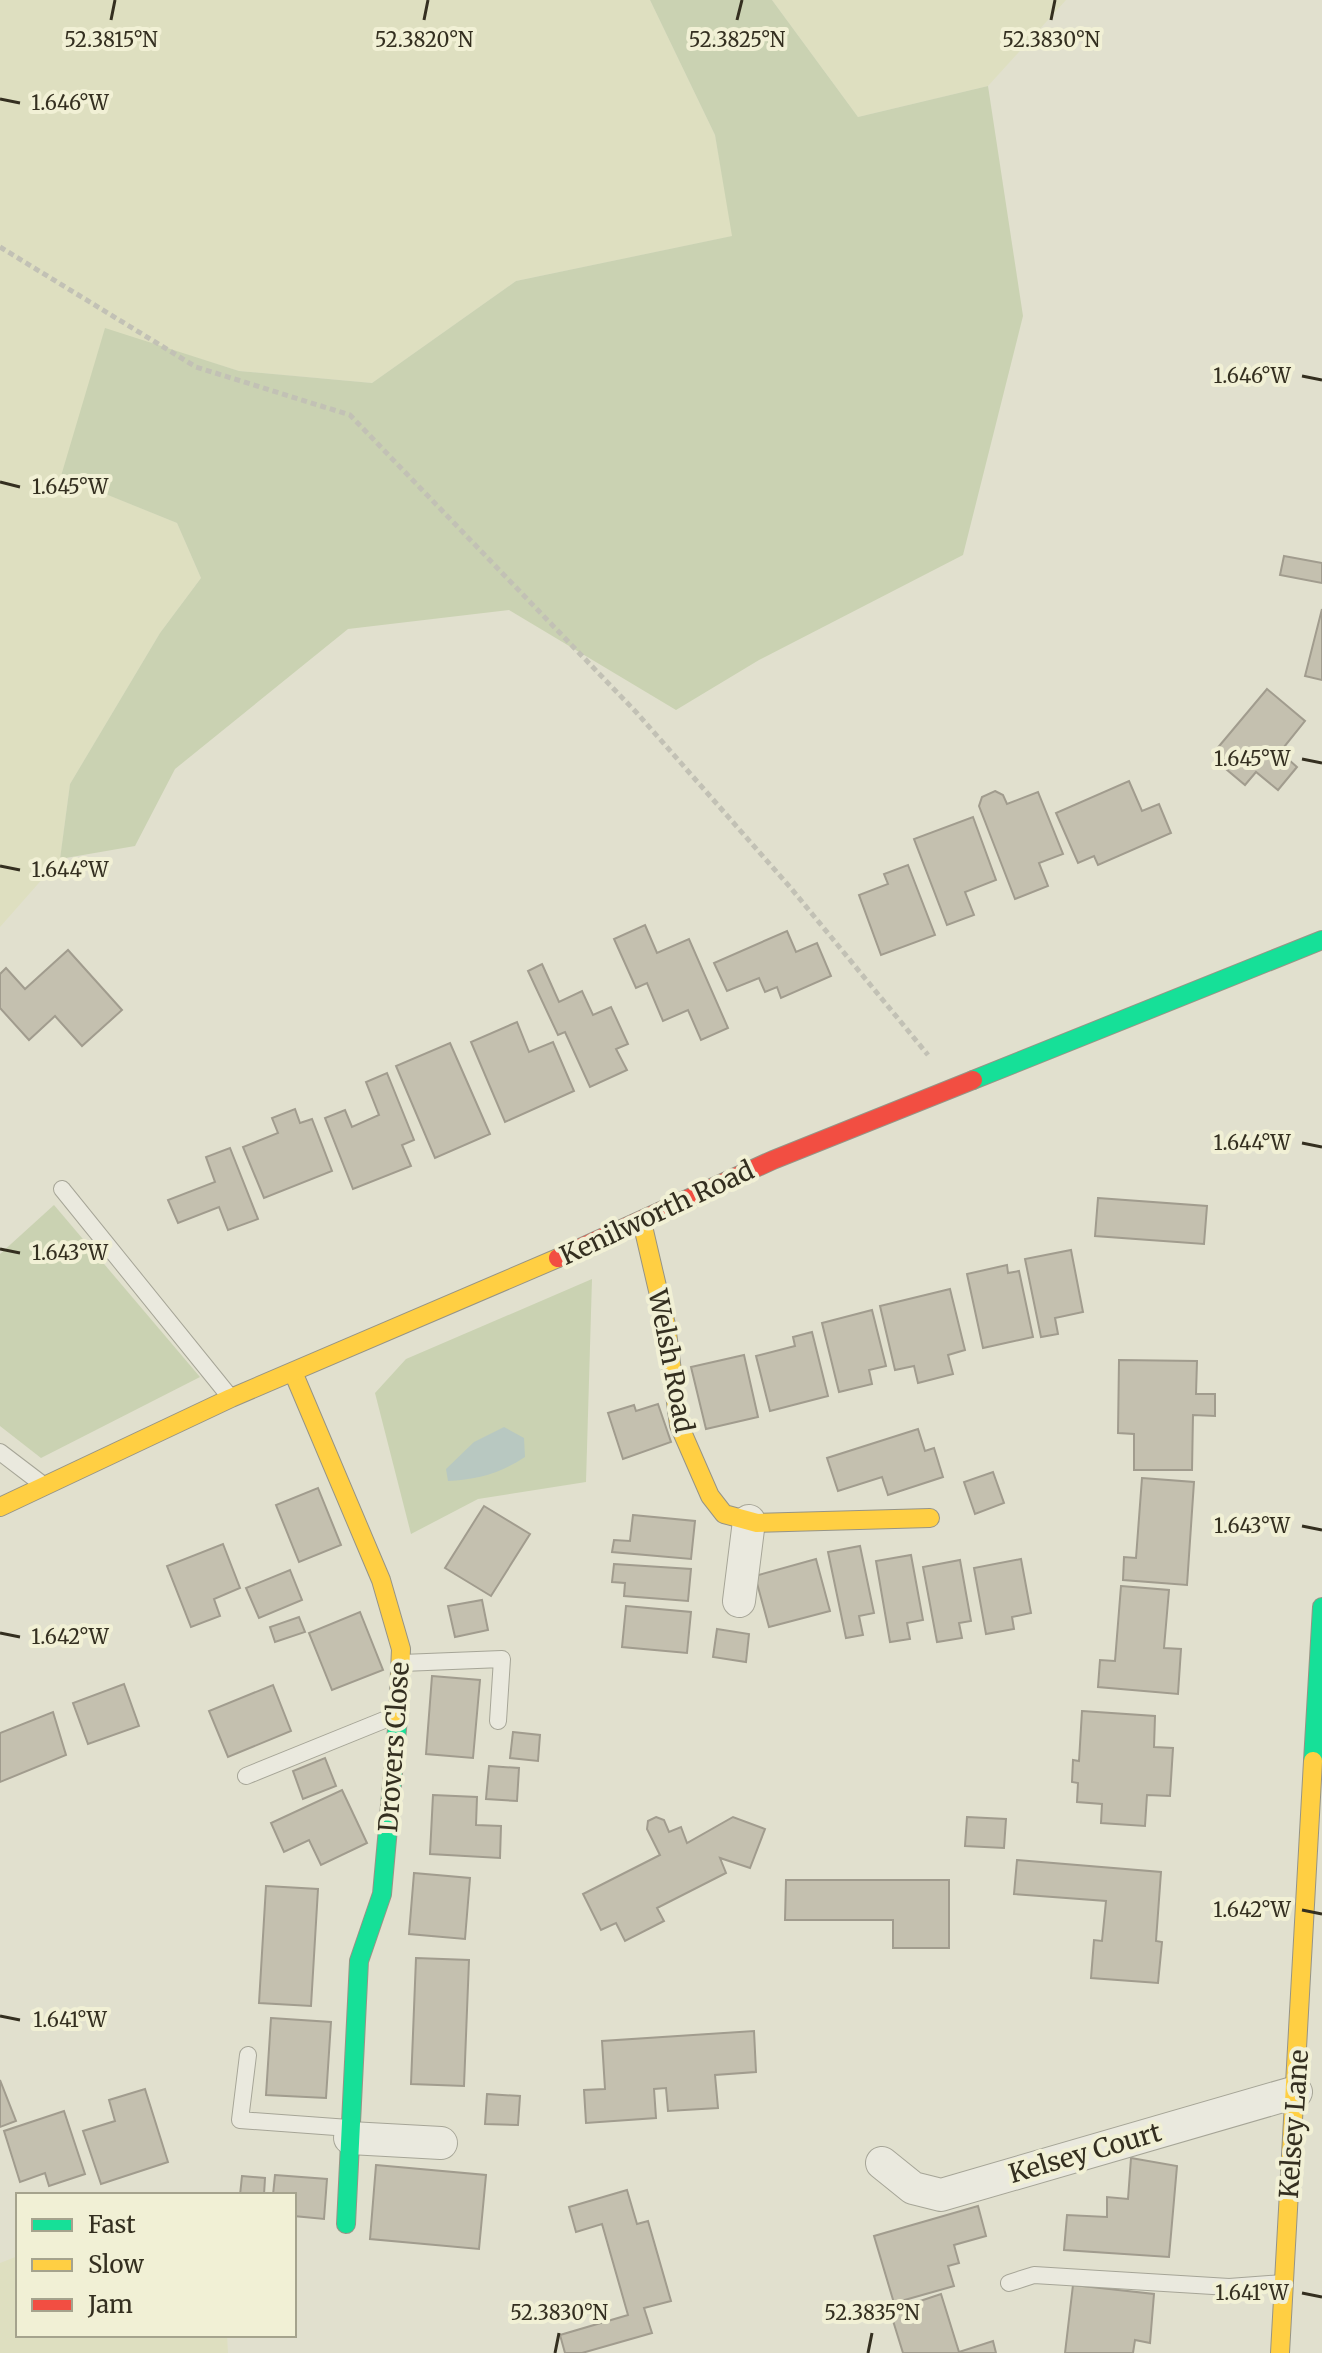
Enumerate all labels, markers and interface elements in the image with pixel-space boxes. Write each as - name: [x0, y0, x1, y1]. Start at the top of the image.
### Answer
- text: 52.3815°N: [64, 27, 158, 52]
- text: 52.3820°N: [375, 27, 474, 52]
- text: 52.3825°N: [689, 27, 786, 52]
- text: 52.3830°N: [1002, 27, 1100, 52]
- text: 1.646°W: [31, 90, 110, 115]
- text: 1.646°W: [1213, 363, 1292, 388]
- text: 1.645°W: [32, 474, 109, 499]
- text: 1.645°W: [1214, 746, 1291, 771]
- text: 1.644°W: [32, 857, 109, 882]
- text: 1.644°W: [1214, 1130, 1291, 1155]
- street label: Kenilworth Road: [555, 1153, 759, 1272]
- text: 1.643°W: [32, 1240, 109, 1265]
- street label: Welsh Road: [641, 1286, 702, 1436]
- text: 1.643°W: [1214, 1513, 1291, 1538]
- text: 1.642°W: [31, 1624, 110, 1649]
- street label: Drovers Close: [371, 1661, 416, 1833]
- text: 1.642°W: [1213, 1897, 1292, 1922]
- text: 1.641°W: [33, 2007, 108, 2032]
- street label: Kelsey Lane: [1272, 2048, 1315, 2200]
- street label: Kelsey Court: [1005, 2115, 1165, 2190]
- legend: [16, 2193, 296, 2337]
- text: Fast: [88, 2209, 136, 2240]
- text: Slow: [88, 2249, 144, 2280]
- text: 1.641°W: [1215, 2280, 1290, 2305]
- text: Jam: [87, 2289, 133, 2320]
- text: 52.3830°N: [510, 2300, 608, 2325]
- text: 52.3835°N: [824, 2300, 920, 2325]

